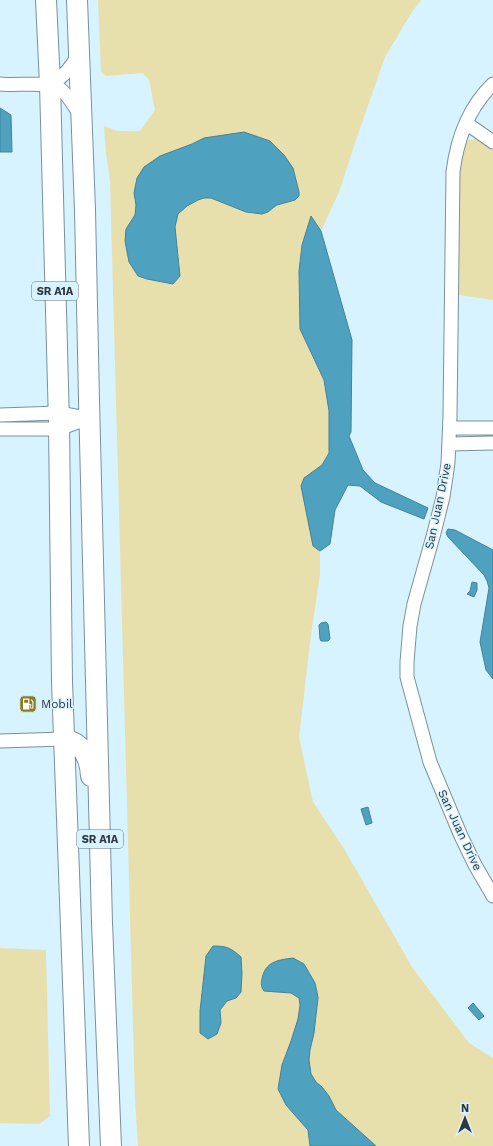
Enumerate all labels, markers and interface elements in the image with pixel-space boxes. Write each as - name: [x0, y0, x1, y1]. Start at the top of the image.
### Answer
- road number: SR A1A: [32, 282, 78, 300]
- street label: San Juan Drive: [422, 462, 454, 550]
- fuel station icon: Mobil: [18, 694, 38, 714]
- place label: Mobil: [41, 697, 73, 711]
- street label: San Juan Drive: [435, 787, 485, 873]
- road number: SR A1A: [77, 830, 123, 848]
- north arrow: [445, 1098, 485, 1138]
- text: N: [461, 1102, 469, 1115]

